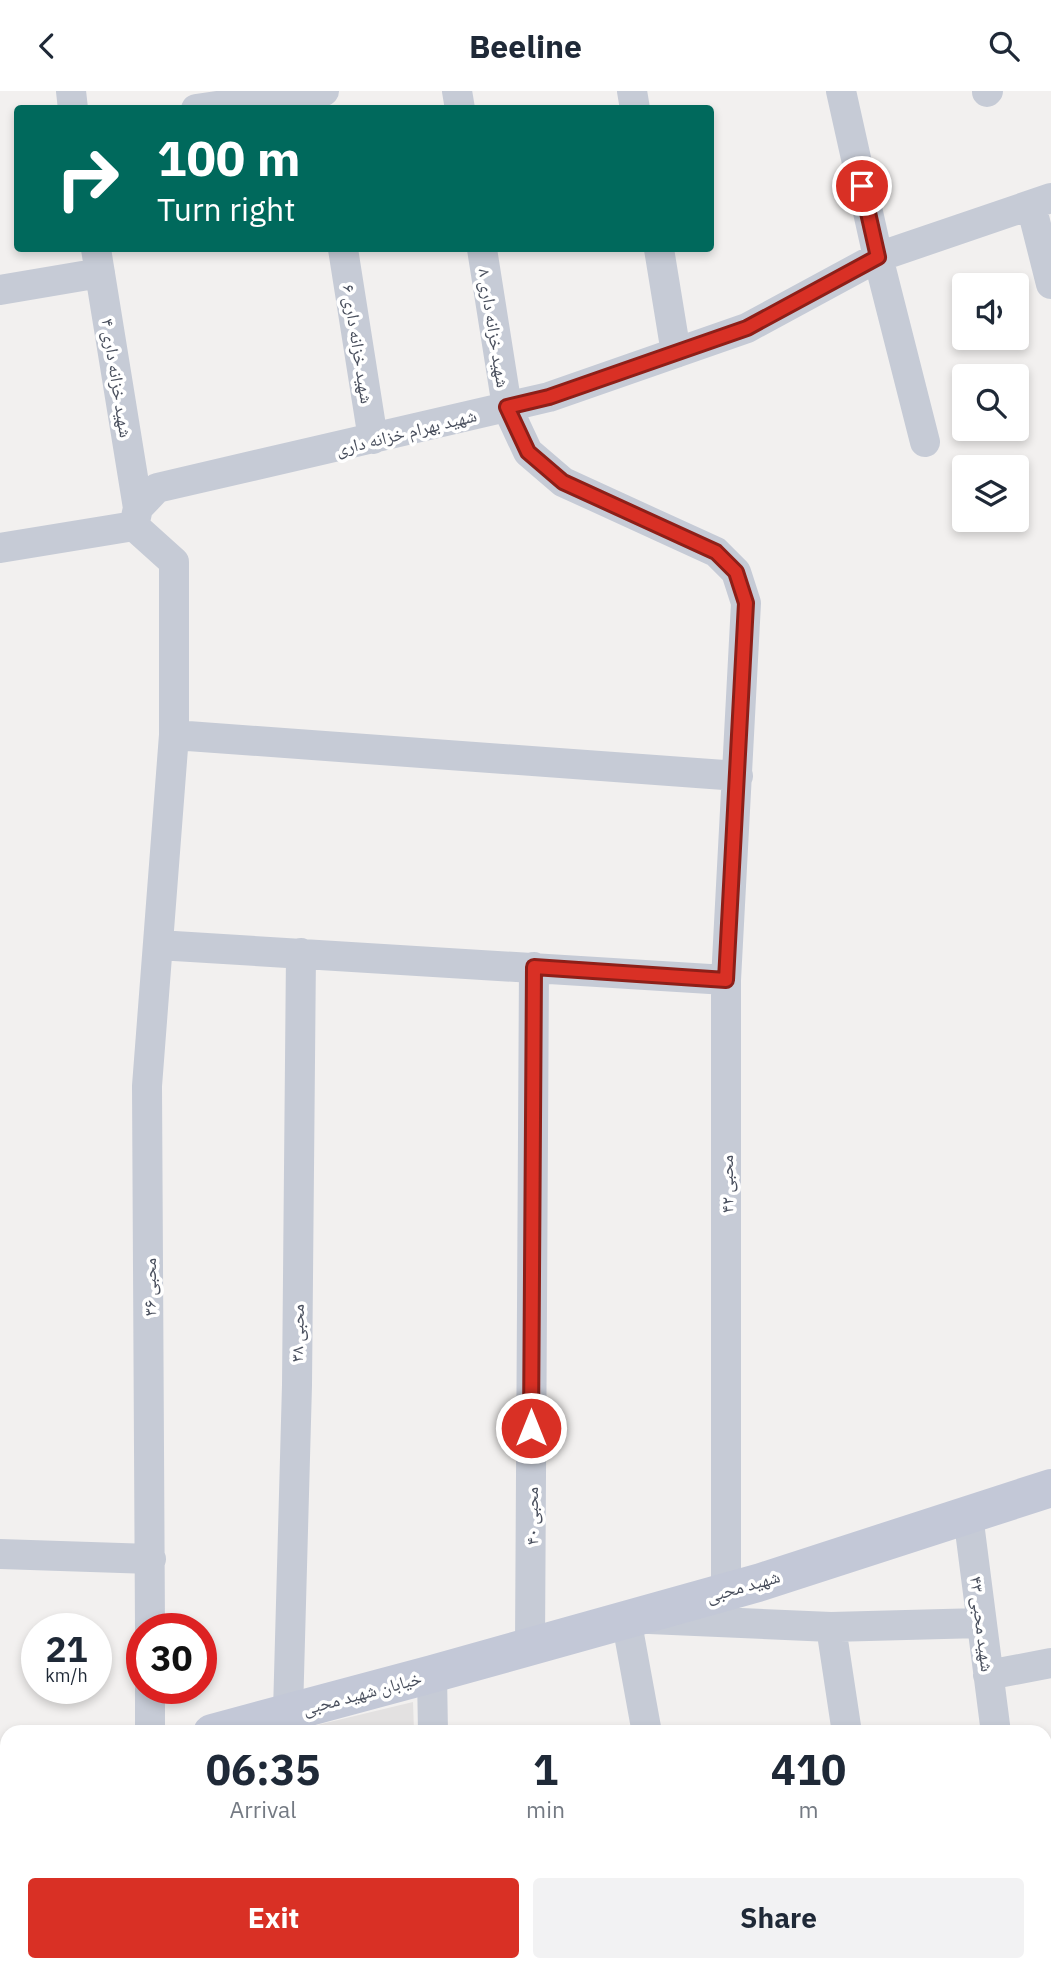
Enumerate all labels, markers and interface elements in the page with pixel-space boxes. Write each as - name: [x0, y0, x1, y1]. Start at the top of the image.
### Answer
- text: Beeline: [469, 25, 582, 67]
- icon: back: [28, 27, 66, 65]
- icon: search: [985, 27, 1023, 65]
- text: 100 m: [157, 126, 301, 189]
- icon: right: [42, 133, 133, 224]
- pin: [832, 156, 892, 216]
- icon: arrive: [843, 167, 881, 205]
- text: Turn right: [157, 188, 295, 230]
- street label: شهید خزانه داری ۸: [473, 267, 515, 389]
- map controls: [952, 273, 1029, 532]
- button: sound: [952, 273, 1029, 350]
- street label: شهید خزانه داری ۶: [337, 283, 379, 405]
- street label: شهید خزانه داری ۴: [96, 317, 138, 439]
- button: search: [952, 364, 1029, 441]
- street label: شهید بهرام خزانه داری: [333, 403, 479, 462]
- button: layers: [952, 455, 1029, 532]
- street label: محبی ۴۲: [715, 1155, 738, 1213]
- street label: محبی ۳۶: [138, 1258, 161, 1316]
- street label: محبی ۳۸: [285, 1304, 309, 1362]
- position arrow: [494, 1391, 568, 1465]
- street label: محبی ۴۰: [520, 1487, 543, 1545]
- street label: شهید محبی: [703, 1565, 783, 1607]
- street label: شهید محبی ۴۳: [965, 1575, 999, 1673]
- speed limit sign: 30: [126, 1613, 217, 1704]
- text: 21: [45, 1626, 88, 1672]
- text: km/h: [45, 1664, 88, 1687]
- street label: خیابان شهید محبی: [300, 1666, 424, 1720]
- text: 06:35: [206, 1742, 320, 1797]
- text: 1: [533, 1742, 558, 1797]
- text: 410: [771, 1742, 846, 1797]
- text: Arrival: [230, 1794, 297, 1824]
- text: min: [526, 1794, 565, 1824]
- text: m: [798, 1794, 819, 1824]
- button: Exit: [28, 1878, 519, 1958]
- button: Share: [533, 1878, 1024, 1958]

